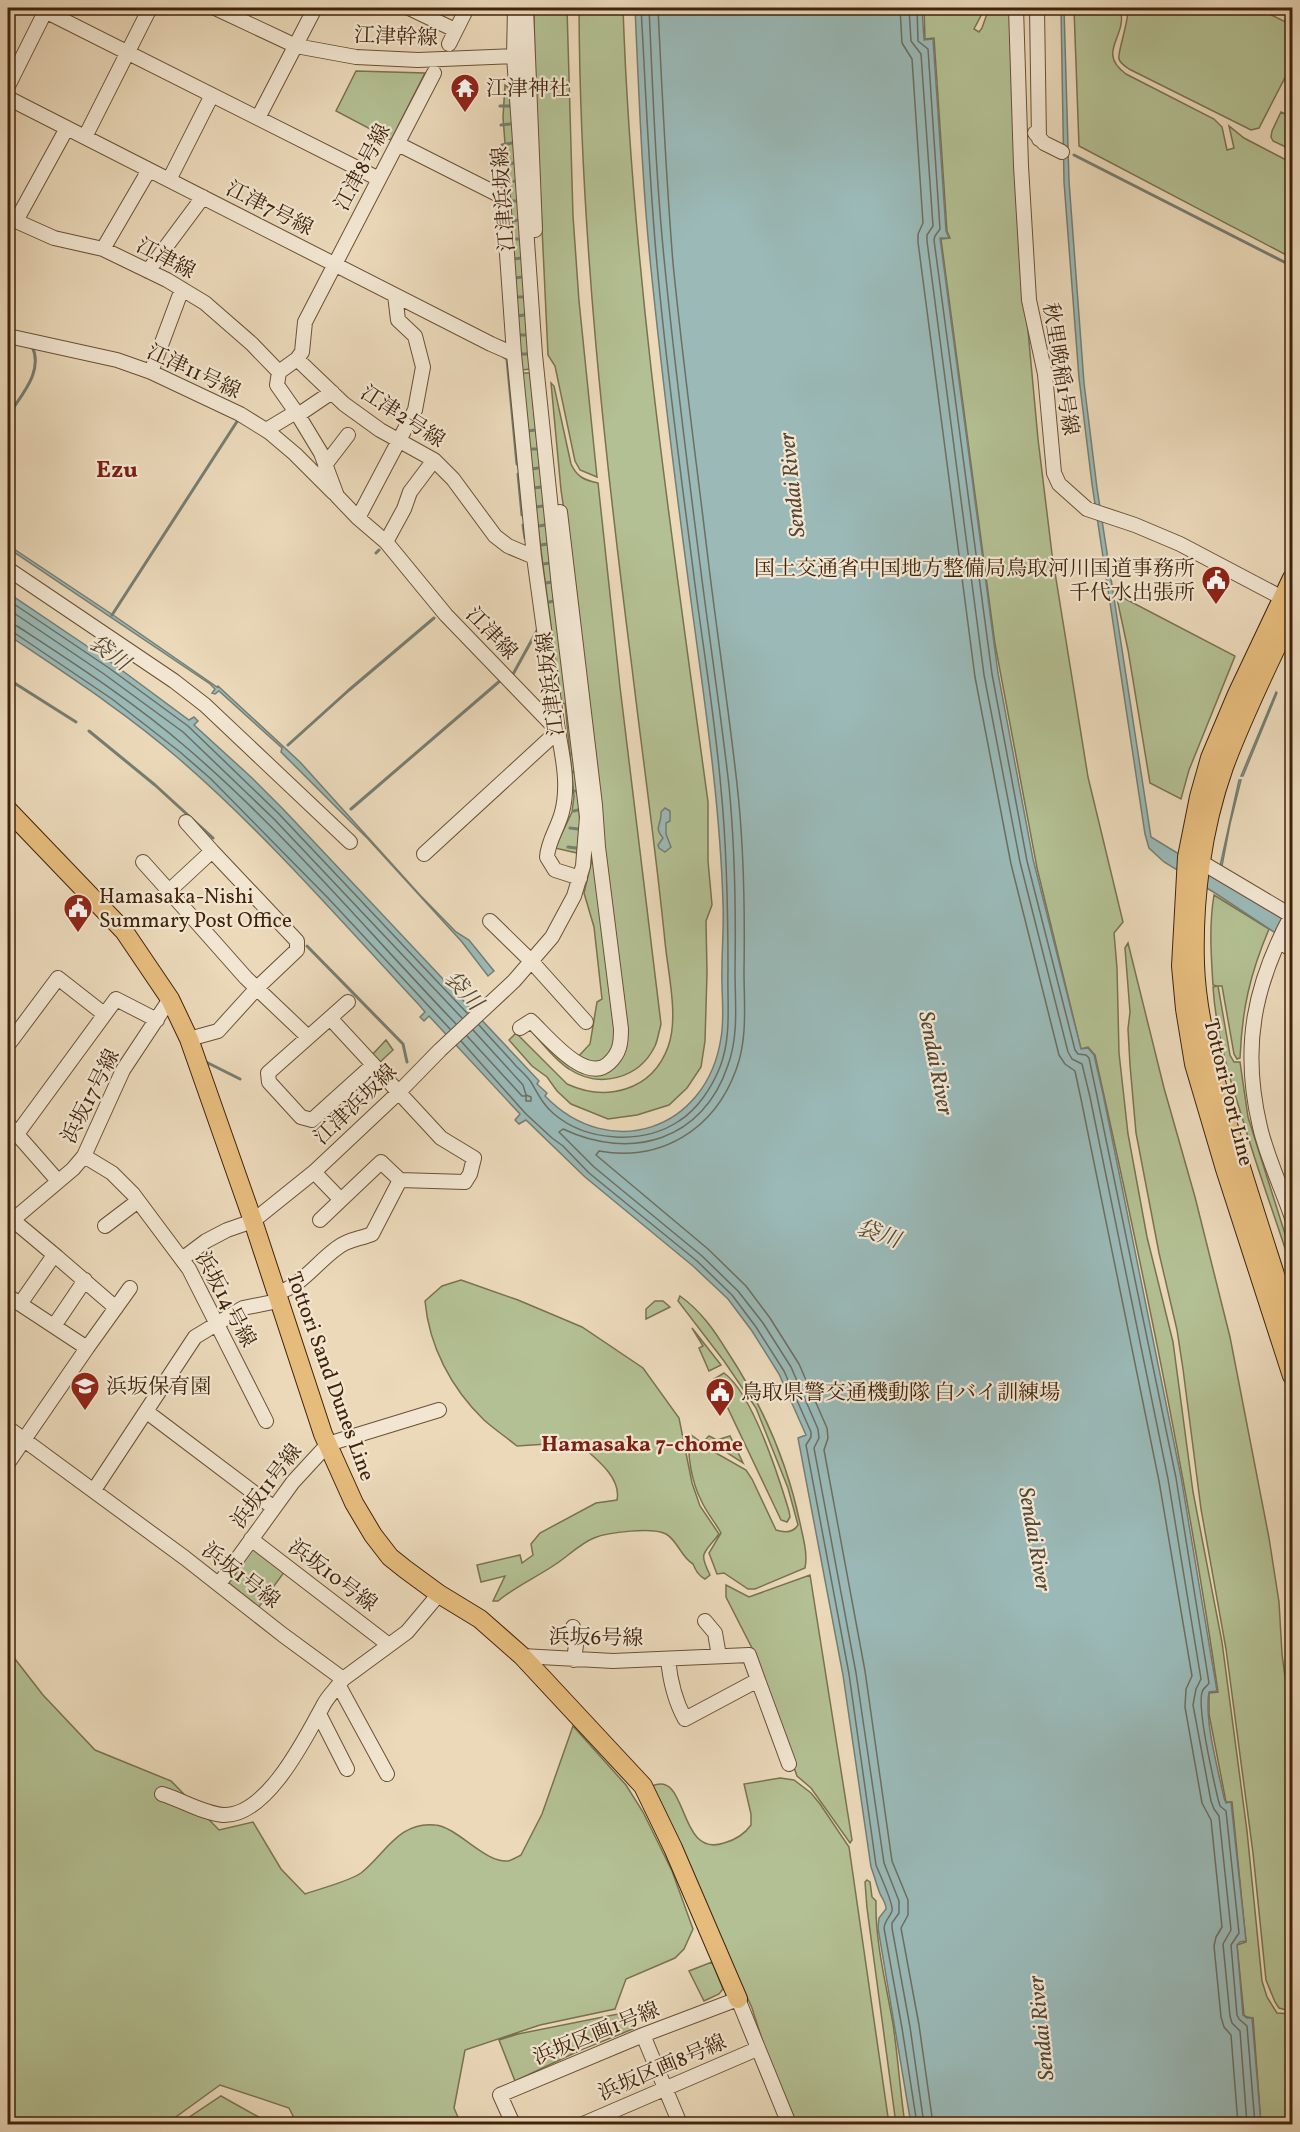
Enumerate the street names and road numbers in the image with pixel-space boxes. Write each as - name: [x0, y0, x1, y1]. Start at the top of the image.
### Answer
- street label: 江津幹線: [353, 22, 438, 53]
- street label: 江津8号線: [328, 119, 398, 216]
- street label: 江津浜坂線: [486, 146, 523, 252]
- street label: 江津7号線: [221, 175, 318, 244]
- street label: 江津線: [131, 232, 200, 287]
- street label: 秋里晩稲1号線: [1035, 301, 1084, 438]
- street label: 江津11号線: [142, 338, 245, 407]
- street label: 江津2号線: [354, 379, 450, 455]
- street label: 江津線: [459, 601, 523, 667]
- street label: 江津浜坂線: [531, 630, 572, 738]
- street label: Tottori Port Line: [1195, 1016, 1260, 1169]
- street label: 浜坂17号線: [55, 1045, 127, 1149]
- street label: 江津浜坂線: [308, 1058, 404, 1152]
- street label: 浜坂14号線: [187, 1247, 262, 1353]
- street label: Tottori Sand Dunes Line: [278, 1268, 381, 1485]
- street label: 浜坂11号線: [225, 1438, 309, 1535]
- street label: 浜坂10号線: [282, 1533, 383, 1619]
- street label: 浜坂1号線: [195, 1536, 285, 1616]
- street label: 浜坂6号線: [548, 1623, 644, 1654]
- street label: 浜坂区画1号線: [529, 1996, 664, 2073]
- street label: 浜坂区画8号線: [594, 2028, 731, 2108]

